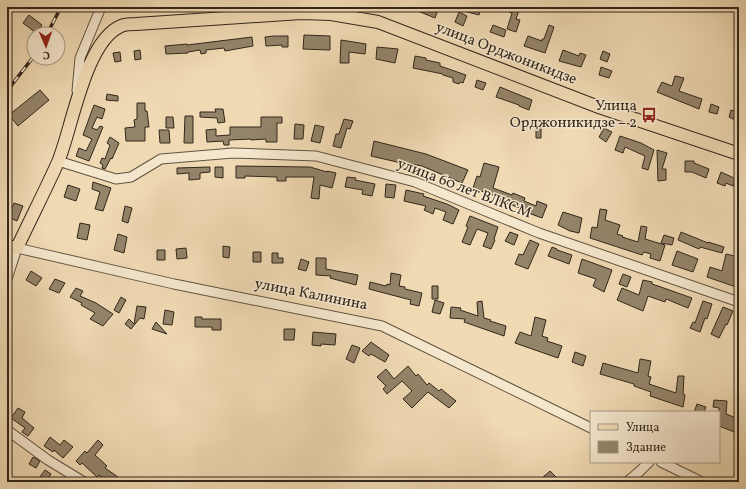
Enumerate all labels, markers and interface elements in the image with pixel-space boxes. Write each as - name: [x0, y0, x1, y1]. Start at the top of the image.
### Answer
- street label: улица Орджоникидзе: [432, 17, 580, 91]
- north arrow: [26, 26, 66, 66]
- text: С: [42, 47, 50, 62]
- place label: Улица Орджоникидзе – 2: [510, 96, 637, 134]
- bus stop icon: Улица Орджоникидзе – 2: [640, 106, 658, 124]
- street label: улица 60 лет ВЛКСМ: [394, 154, 534, 224]
- street label: улица Калинина: [253, 274, 369, 316]
- legend: [590, 411, 720, 463]
- text: Улица: [626, 420, 659, 436]
- text: Здание: [626, 440, 666, 456]

